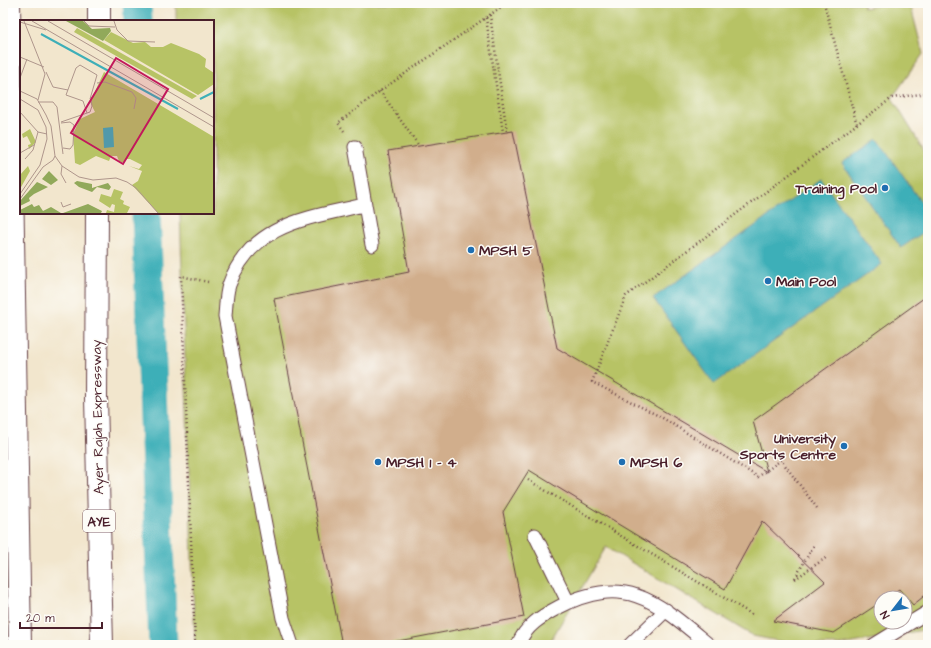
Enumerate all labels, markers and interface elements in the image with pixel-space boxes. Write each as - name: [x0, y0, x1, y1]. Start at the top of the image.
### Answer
- inset map: [20, 20, 214, 214]
- place label: Training Pool: [794, 179, 878, 200]
- marker: Training Pool: [880, 183, 890, 193]
- place label: MPSH 5: [479, 241, 534, 261]
- marker: MPSH 5: [466, 245, 476, 255]
- place label: Main Pool: [776, 272, 837, 292]
- marker: Main Pool: [763, 276, 773, 286]
- street label: Ayer Rajah Expressway: [87, 339, 109, 495]
- place label: University Sports Centre: [739, 429, 836, 465]
- marker: University Sports Centre: [839, 441, 849, 451]
- place label: MPSH 1 - 4: [386, 453, 457, 473]
- place label: MPSH 6: [630, 453, 683, 473]
- marker: MPSH 1 - 4: [373, 457, 383, 467]
- marker: MPSH 6: [617, 457, 627, 467]
- road number: AYE: [83, 510, 115, 532]
- north arrow: [873, 590, 913, 630]
- scale bar: [20, 604, 102, 630]
- text: N: [877, 608, 893, 622]
- text: 20 m: [26, 610, 55, 627]

